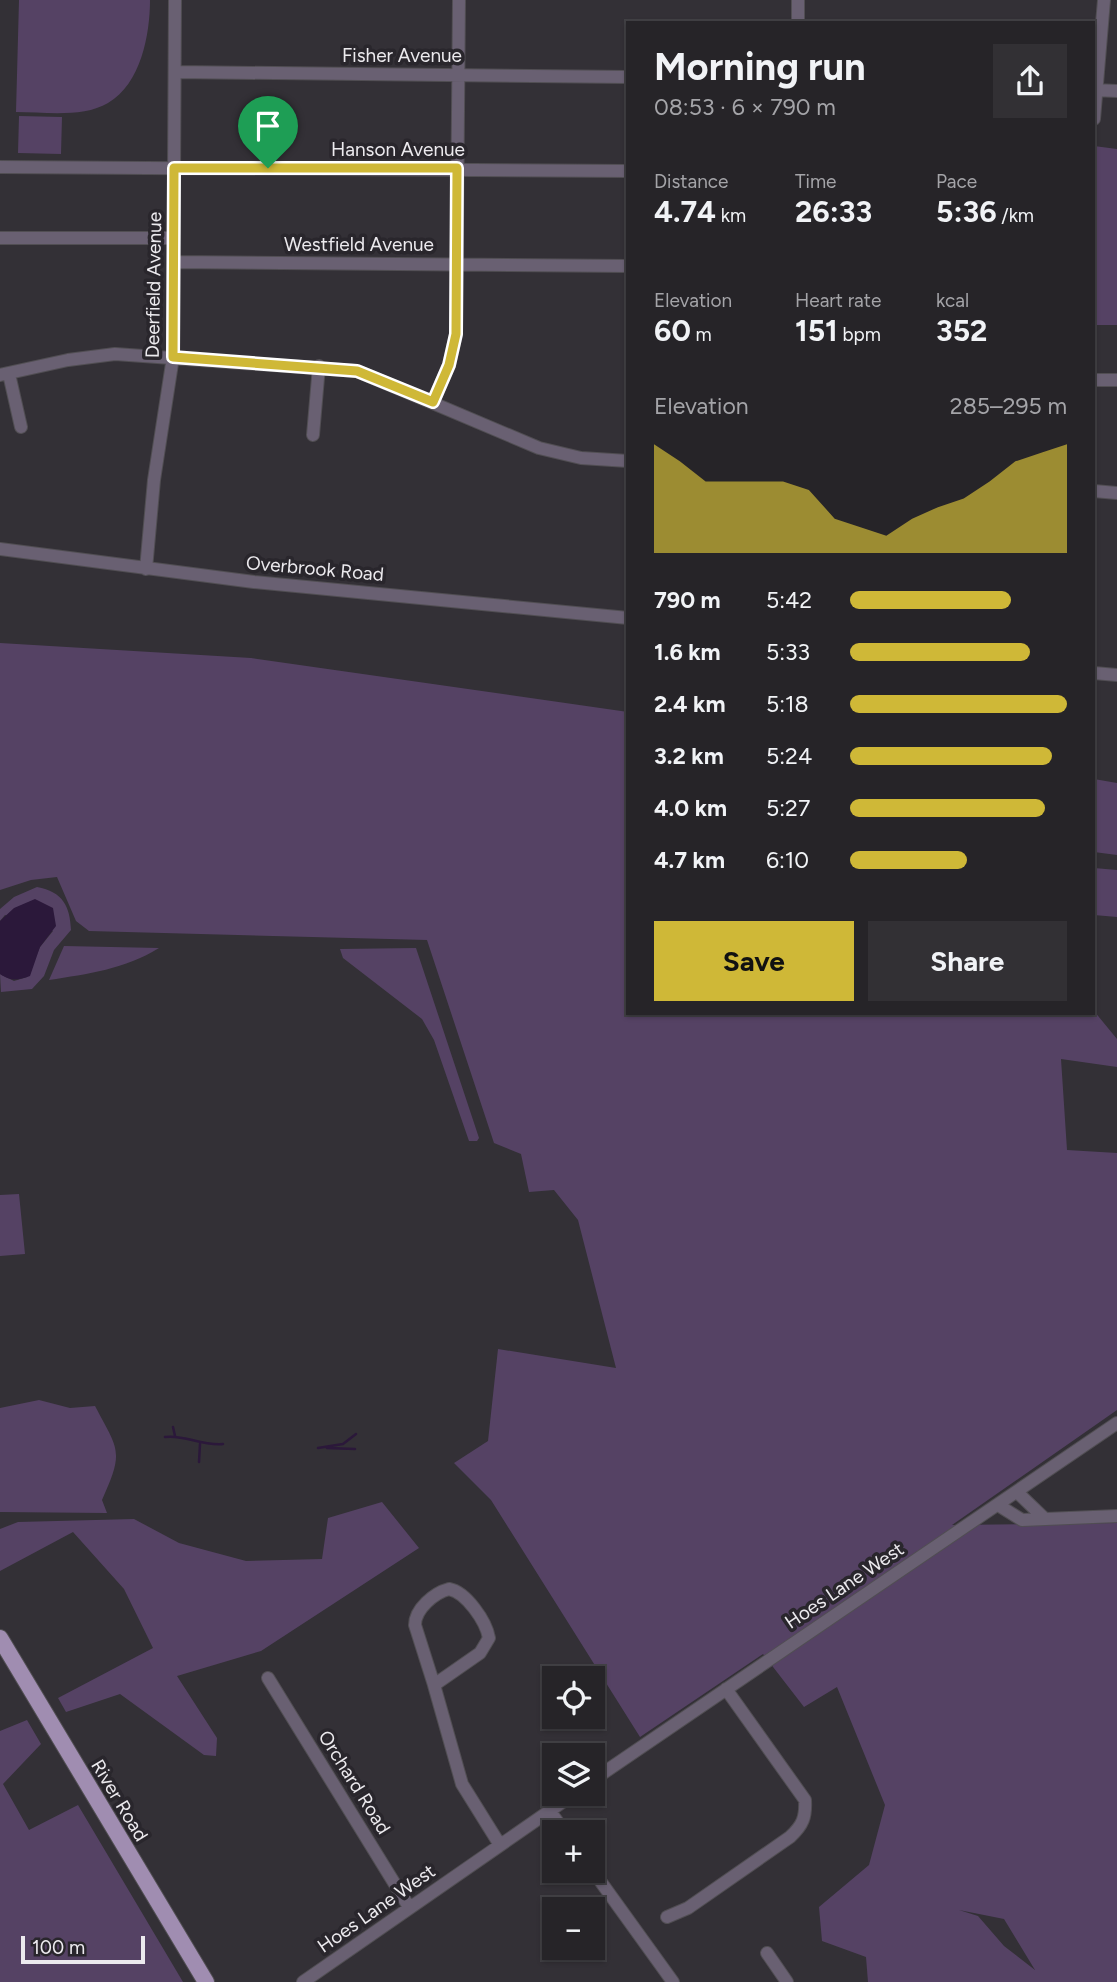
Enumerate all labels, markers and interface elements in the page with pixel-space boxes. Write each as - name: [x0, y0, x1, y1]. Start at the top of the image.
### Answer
- street label: Fisher Avenue: [342, 44, 462, 67]
- text: Morning run: [654, 44, 866, 90]
- button: share: [993, 44, 1067, 118]
- text: 08:53 · 6 × 790 m: [654, 93, 836, 121]
- pin: [238, 96, 298, 168]
- icon: arrive: [249, 107, 287, 145]
- street label: Hanson Avenue: [331, 138, 465, 161]
- text: Distance: [654, 170, 728, 193]
- text: Time: [795, 170, 836, 193]
- text: Pace: [936, 170, 977, 193]
- text: 4.74: [654, 193, 716, 230]
- text: 26:33: [795, 193, 872, 230]
- text: 5:36: [936, 193, 997, 230]
- text: km: [716, 204, 746, 227]
- text: /km: [997, 204, 1034, 227]
- street label: Deerfield Avenue: [141, 212, 166, 358]
- street label: Westfield Avenue: [284, 233, 434, 256]
- text: Elevation: [654, 289, 732, 312]
- text: Heart rate: [795, 289, 881, 312]
- text: kcal: [936, 289, 969, 312]
- text: 60: [654, 312, 691, 349]
- text: 151: [795, 312, 838, 349]
- text: 352: [936, 312, 987, 349]
- text: m: [691, 323, 712, 346]
- text: bpm: [838, 323, 881, 346]
- text: Elevation: [654, 392, 749, 420]
- text: 285–295 m: [950, 392, 1067, 420]
- street label: Overbrook Road: [245, 551, 385, 586]
- text: 790 m: [654, 586, 721, 614]
- text: 5:42: [766, 586, 812, 614]
- text: 1.6 km: [654, 638, 721, 666]
- text: 5:33: [766, 638, 810, 666]
- text: 2.4 km: [654, 690, 725, 718]
- text: 5:18: [766, 690, 809, 718]
- text: 3.2 km: [654, 742, 724, 770]
- text: 5:24: [766, 742, 812, 770]
- text: 4.0 km: [654, 794, 727, 822]
- text: 5:27: [766, 794, 810, 822]
- text: 4.7 km: [654, 846, 725, 874]
- text: 6:10: [766, 846, 809, 874]
- button: Save: [654, 921, 854, 1001]
- button: Share: [868, 921, 1067, 1001]
- street label: Hoes Lane West: [781, 1537, 908, 1634]
- map controls: [542, 1666, 605, 1960]
- button: locate: [542, 1666, 605, 1729]
- street label: Orchard Road: [314, 1726, 396, 1838]
- button: layers: [542, 1743, 605, 1806]
- street label: River Road: [86, 1755, 153, 1845]
- button: +: [542, 1820, 605, 1883]
- street label: Hoes Lane West: [313, 1859, 440, 1958]
- button: −: [542, 1897, 605, 1960]
- scale bar: [21, 1933, 145, 1965]
- text: 100 m: [32, 1936, 85, 1959]

